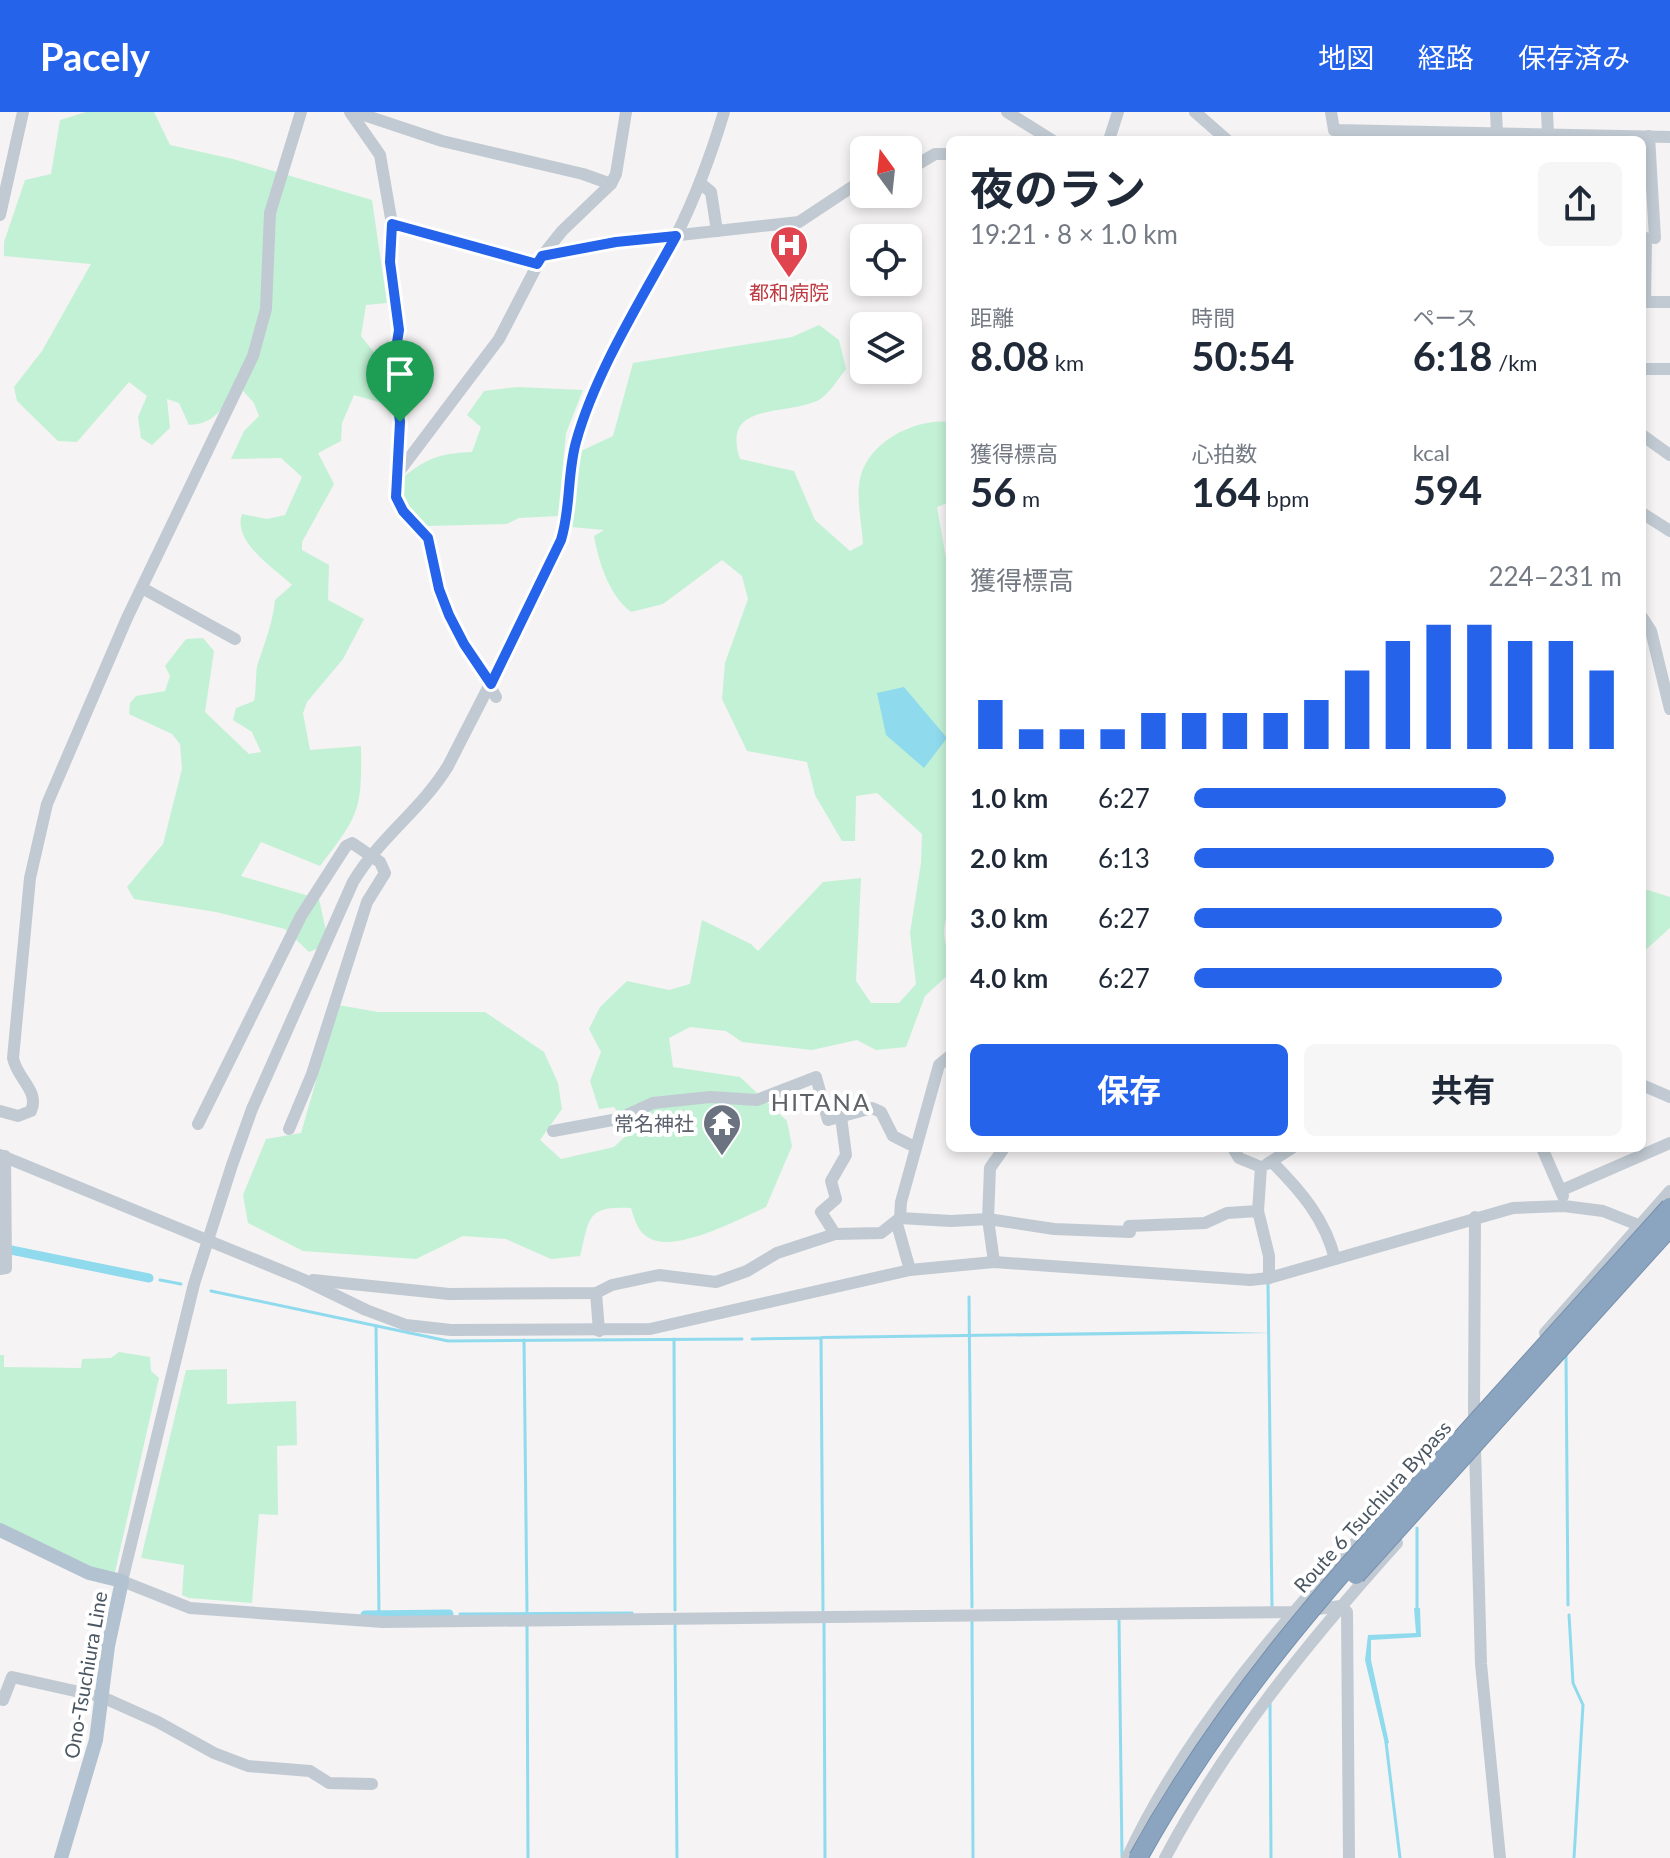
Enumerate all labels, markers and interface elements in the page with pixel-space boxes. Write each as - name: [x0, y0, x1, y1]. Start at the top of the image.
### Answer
- text: Pacely: [40, 33, 150, 79]
- text: 地図: [1318, 40, 1374, 74]
- text: 経路: [1418, 40, 1474, 74]
- text: 保存済み: [1518, 40, 1630, 74]
- north arrow: [850, 136, 922, 208]
- map controls: [850, 136, 922, 384]
- text: 夜のラン: [970, 162, 1146, 214]
- button: share: [1538, 162, 1622, 246]
- text: 19:21 · 8 × 1.0 km: [970, 218, 1178, 250]
- hospital icon: 都和病院: [768, 224, 810, 279]
- button: locate: [850, 224, 922, 296]
- place label: 都和病院: [749, 280, 829, 304]
- text: 距離: [970, 304, 1014, 331]
- text: 時間: [1191, 304, 1235, 331]
- text: ペース: [1413, 304, 1478, 331]
- button: layers: [850, 312, 922, 384]
- text: 8.08: [970, 332, 1049, 380]
- text: 50:54: [1191, 332, 1294, 380]
- text: 6:18: [1413, 332, 1493, 380]
- pin: [366, 340, 434, 422]
- text: km: [1049, 349, 1084, 376]
- text: /km: [1493, 349, 1537, 376]
- icon: arrive: [378, 352, 422, 396]
- text: kcal: [1413, 439, 1450, 466]
- text: 獲得標高: [970, 440, 1058, 467]
- text: 心拍数: [1191, 440, 1257, 467]
- text: 594: [1413, 466, 1482, 514]
- text: 56: [970, 468, 1016, 516]
- text: 164: [1191, 468, 1261, 516]
- text: m: [1016, 485, 1040, 512]
- text: bpm: [1261, 485, 1309, 512]
- text: 224–231 m: [1488, 560, 1622, 592]
- text: 獲得標高: [970, 564, 1074, 596]
- text: 1.0 km: [970, 782, 1048, 814]
- text: 6:27: [1098, 782, 1150, 814]
- text: 2.0 km: [970, 842, 1048, 874]
- text: 6:13: [1098, 842, 1150, 874]
- text: 3.0 km: [970, 902, 1048, 934]
- text: 6:27: [1098, 902, 1150, 934]
- text: 4.0 km: [970, 962, 1048, 994]
- text: 6:27: [1098, 962, 1150, 994]
- button: 保存: [970, 1044, 1288, 1136]
- button: 共有: [1304, 1044, 1622, 1136]
- district label: HITANA: [771, 1087, 871, 1116]
- temple icon: 常名神社: [701, 1102, 743, 1157]
- place label: 常名神社: [614, 1111, 694, 1135]
- street label: Route 6 Tsuchiura Bypass: [1289, 1415, 1455, 1597]
- street label: Ono-Tsuchiura Line: [58, 1589, 112, 1761]

